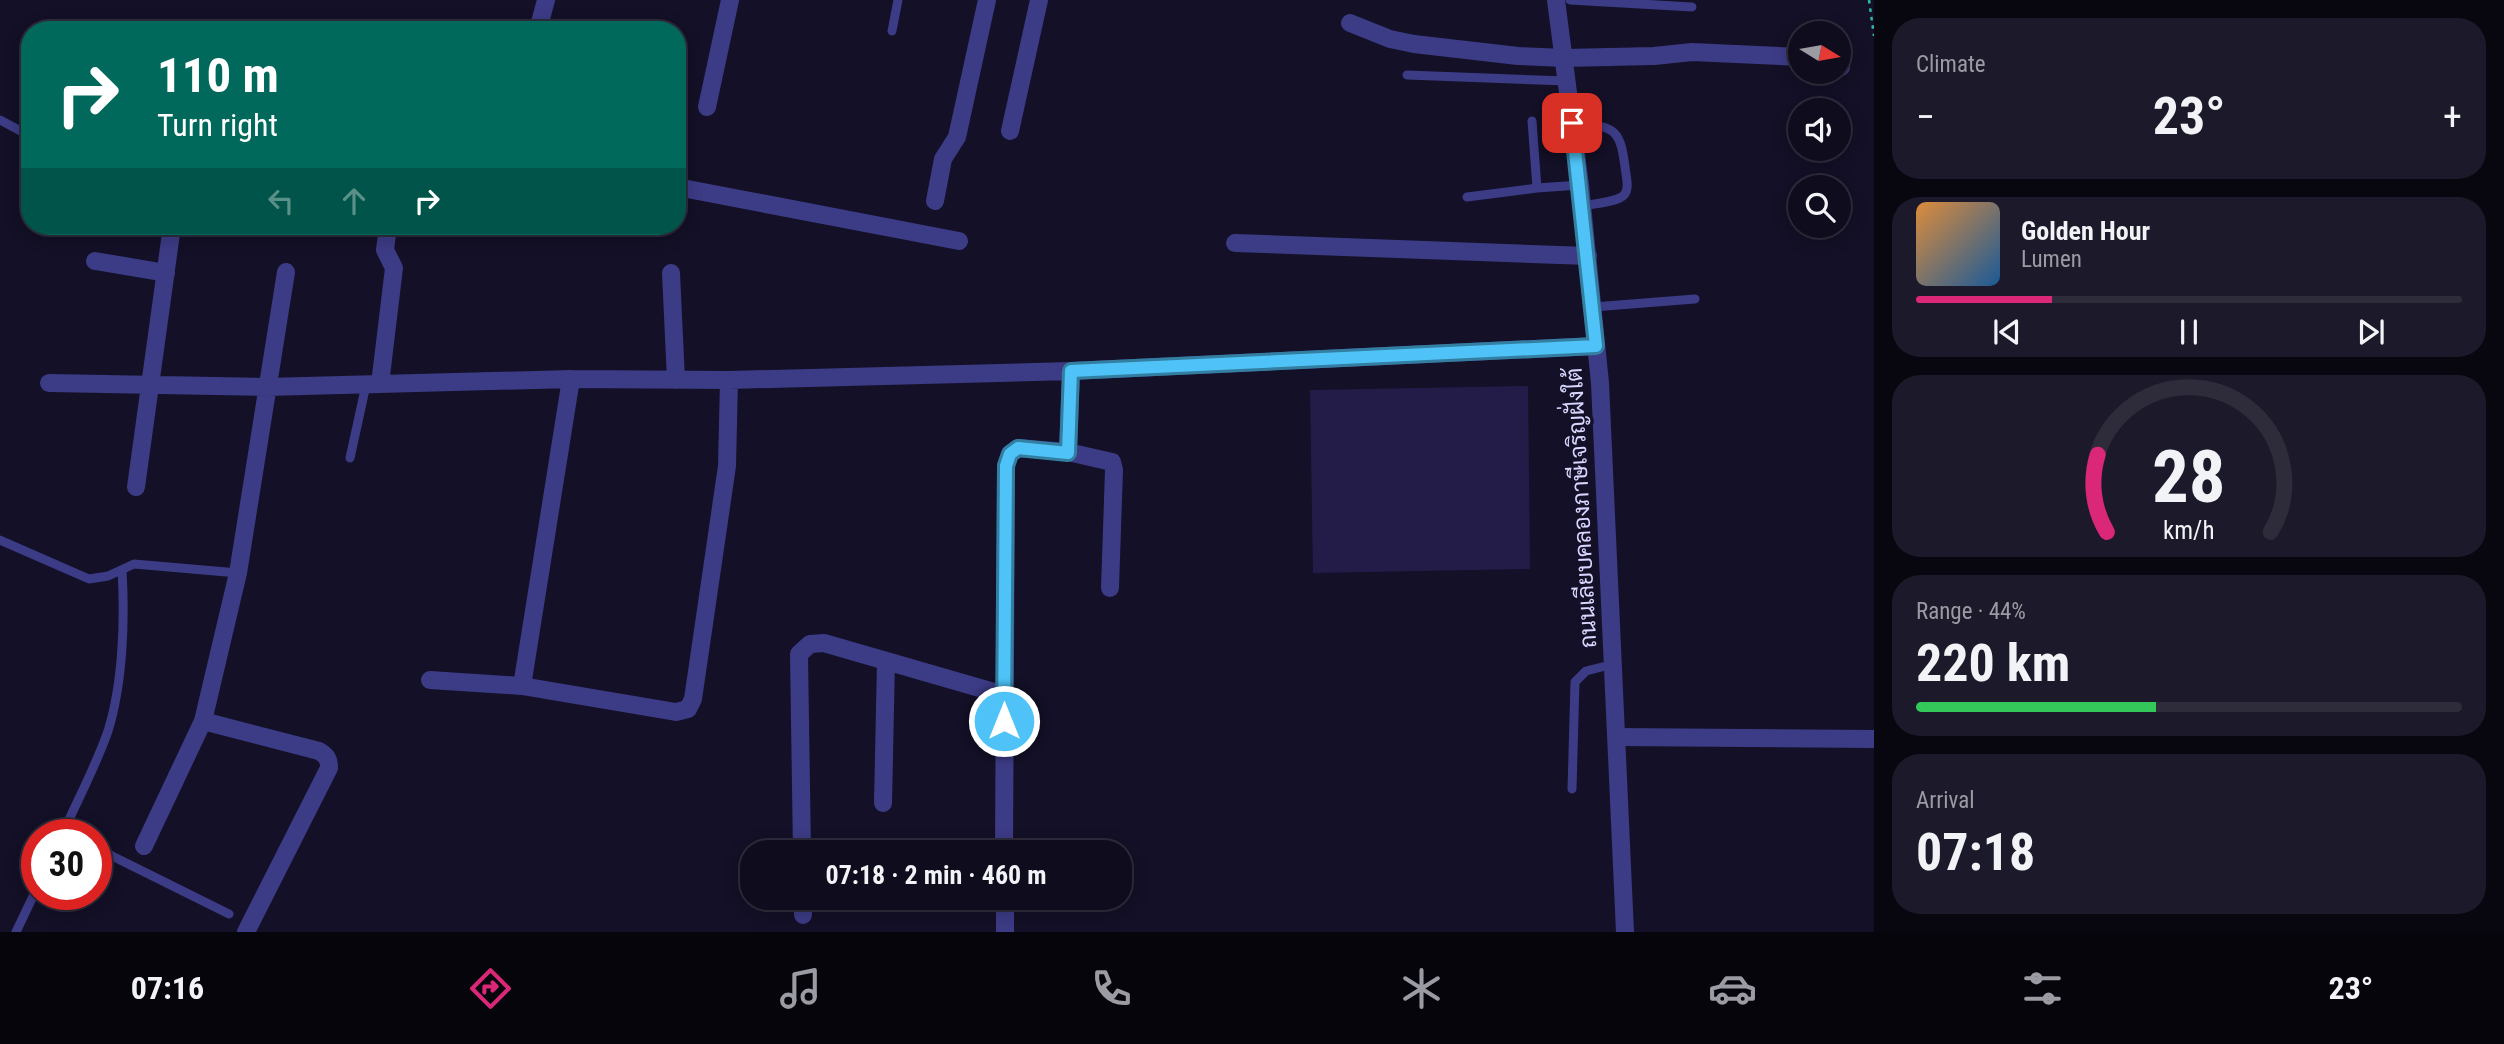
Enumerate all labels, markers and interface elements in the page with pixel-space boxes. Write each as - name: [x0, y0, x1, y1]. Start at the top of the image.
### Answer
- north arrow: [1788, 21, 1852, 84]
- map controls: [1788, 21, 1851, 238]
- text: 110 m: [157, 47, 279, 104]
- icon: right: [42, 49, 133, 140]
- text: Climate: [1916, 51, 1986, 78]
- text: 23°: [2153, 86, 2225, 147]
- pin: [1542, 93, 1602, 153]
- text: −: [1916, 95, 1935, 139]
- text: +: [2443, 95, 2462, 139]
- button: sound: [1788, 98, 1851, 161]
- icon: arrive: [1553, 104, 1591, 142]
- text: Turn right: [157, 106, 278, 144]
- button: search: [1788, 175, 1851, 238]
- icon: left: [262, 182, 300, 220]
- icon: ahead: [335, 182, 373, 220]
- icon: right: [408, 182, 446, 220]
- text: Golden Hour: [2021, 216, 2150, 246]
- text: Lumen: [2021, 246, 2082, 273]
- icon: previous: [1988, 313, 2026, 351]
- icon: pause: [2170, 313, 2208, 351]
- icon: next: [2352, 313, 2390, 351]
- street label: ถนนเลียบคลองภาษีเจริญฝั่งใต้: [1553, 366, 1602, 649]
- text: 28: [2152, 434, 2226, 520]
- text: km/h: [2163, 516, 2215, 545]
- text: Range · 44%: [1916, 598, 2026, 625]
- text: 220 km: [1916, 633, 2070, 694]
- position arrow: [967, 684, 1041, 758]
- text: Arrival: [1916, 787, 1975, 814]
- speed limit sign: 30: [21, 819, 112, 910]
- text: 07:18: [1916, 822, 2035, 883]
- text: 07:18 · 2 min · 460 m: [826, 860, 1046, 890]
- icon: directions: [466, 964, 515, 1013]
- icon: music: [776, 964, 825, 1013]
- icon: phone: [1087, 964, 1136, 1013]
- icon: climate: [1397, 964, 1446, 1013]
- icon: car: [1708, 964, 1757, 1013]
- icon: filters: [2018, 964, 2067, 1013]
- text: 07:16: [131, 969, 204, 1007]
- text: 23°: [2328, 969, 2373, 1007]

